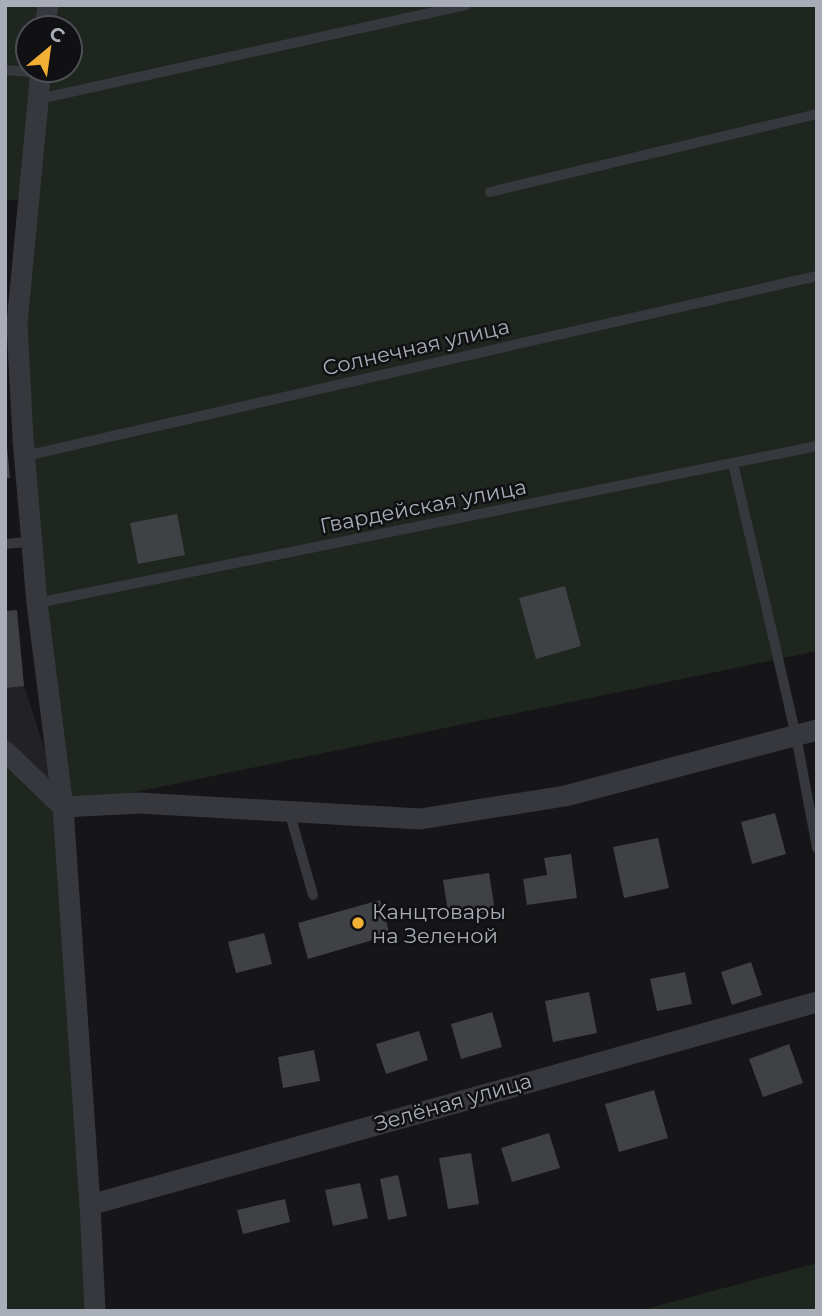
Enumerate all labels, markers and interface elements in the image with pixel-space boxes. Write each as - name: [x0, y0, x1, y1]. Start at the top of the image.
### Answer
- north arrow: [14, 14, 84, 84]
- text: С: [45, 21, 69, 48]
- street label: Солнечная улица: [320, 313, 512, 381]
- street label: Гвардейская улица: [318, 474, 528, 538]
- place label: Канцтовары на Зеленой: [372, 899, 506, 948]
- marker: Канцтовары на Зеленой: [350, 915, 366, 931]
- street label: Зелёная улица: [372, 1068, 534, 1136]

